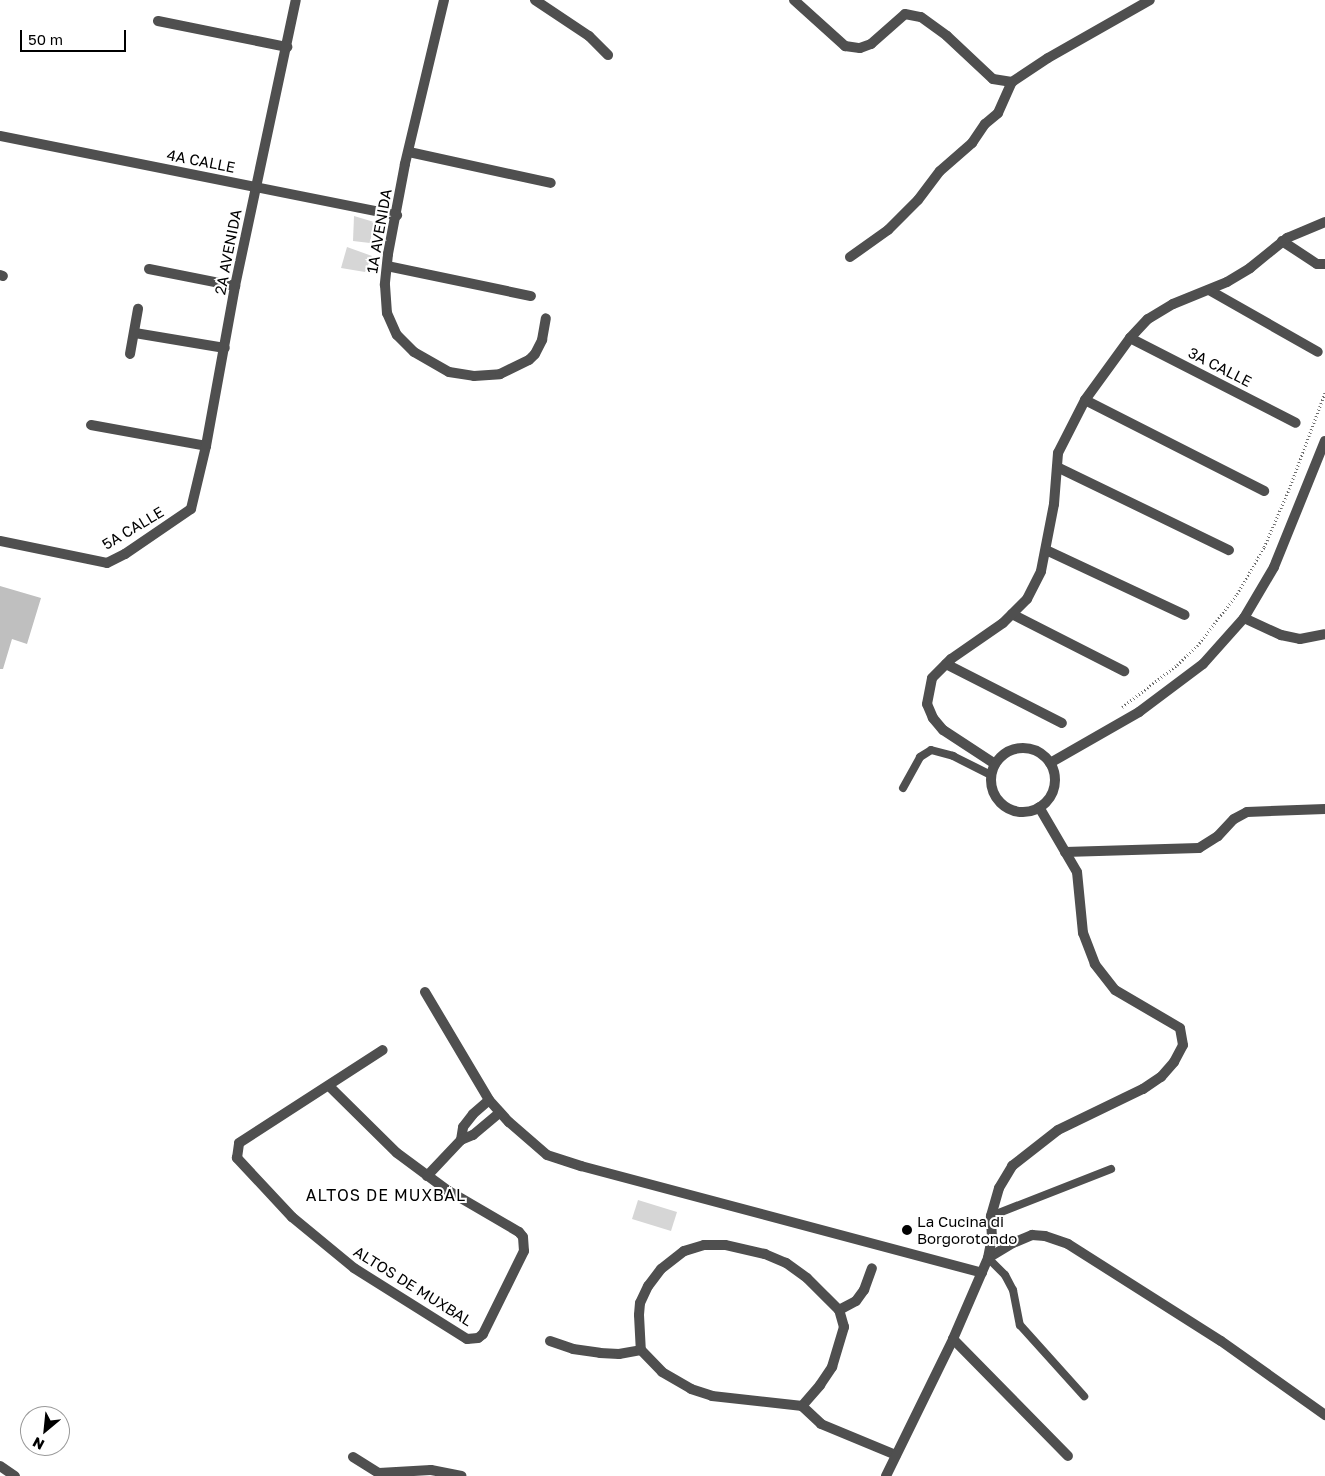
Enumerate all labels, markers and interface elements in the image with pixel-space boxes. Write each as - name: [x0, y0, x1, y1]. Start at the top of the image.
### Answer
- scale bar: [22, 20, 129, 52]
- text: 50 m: [28, 30, 63, 48]
- street label: 4A CALLE: [165, 146, 237, 176]
- street label: 1A AVENIDA: [363, 187, 395, 275]
- street label: 2A AVENIDA: [211, 208, 245, 296]
- street label: 3A CALLE: [1185, 343, 1255, 391]
- street label: 5A CALLE: [99, 503, 167, 553]
- district label: ALTOS DE MUXBAL: [304, 1185, 468, 1205]
- place label: La Cucina di Borgorotondo: [917, 1212, 1017, 1247]
- marker: La Cucina di Borgorotondo: [901, 1224, 913, 1236]
- street label: ALTOS DE MUXBAL: [350, 1242, 476, 1330]
- north arrow: [20, 1406, 70, 1456]
- text: N: [30, 1434, 47, 1454]

